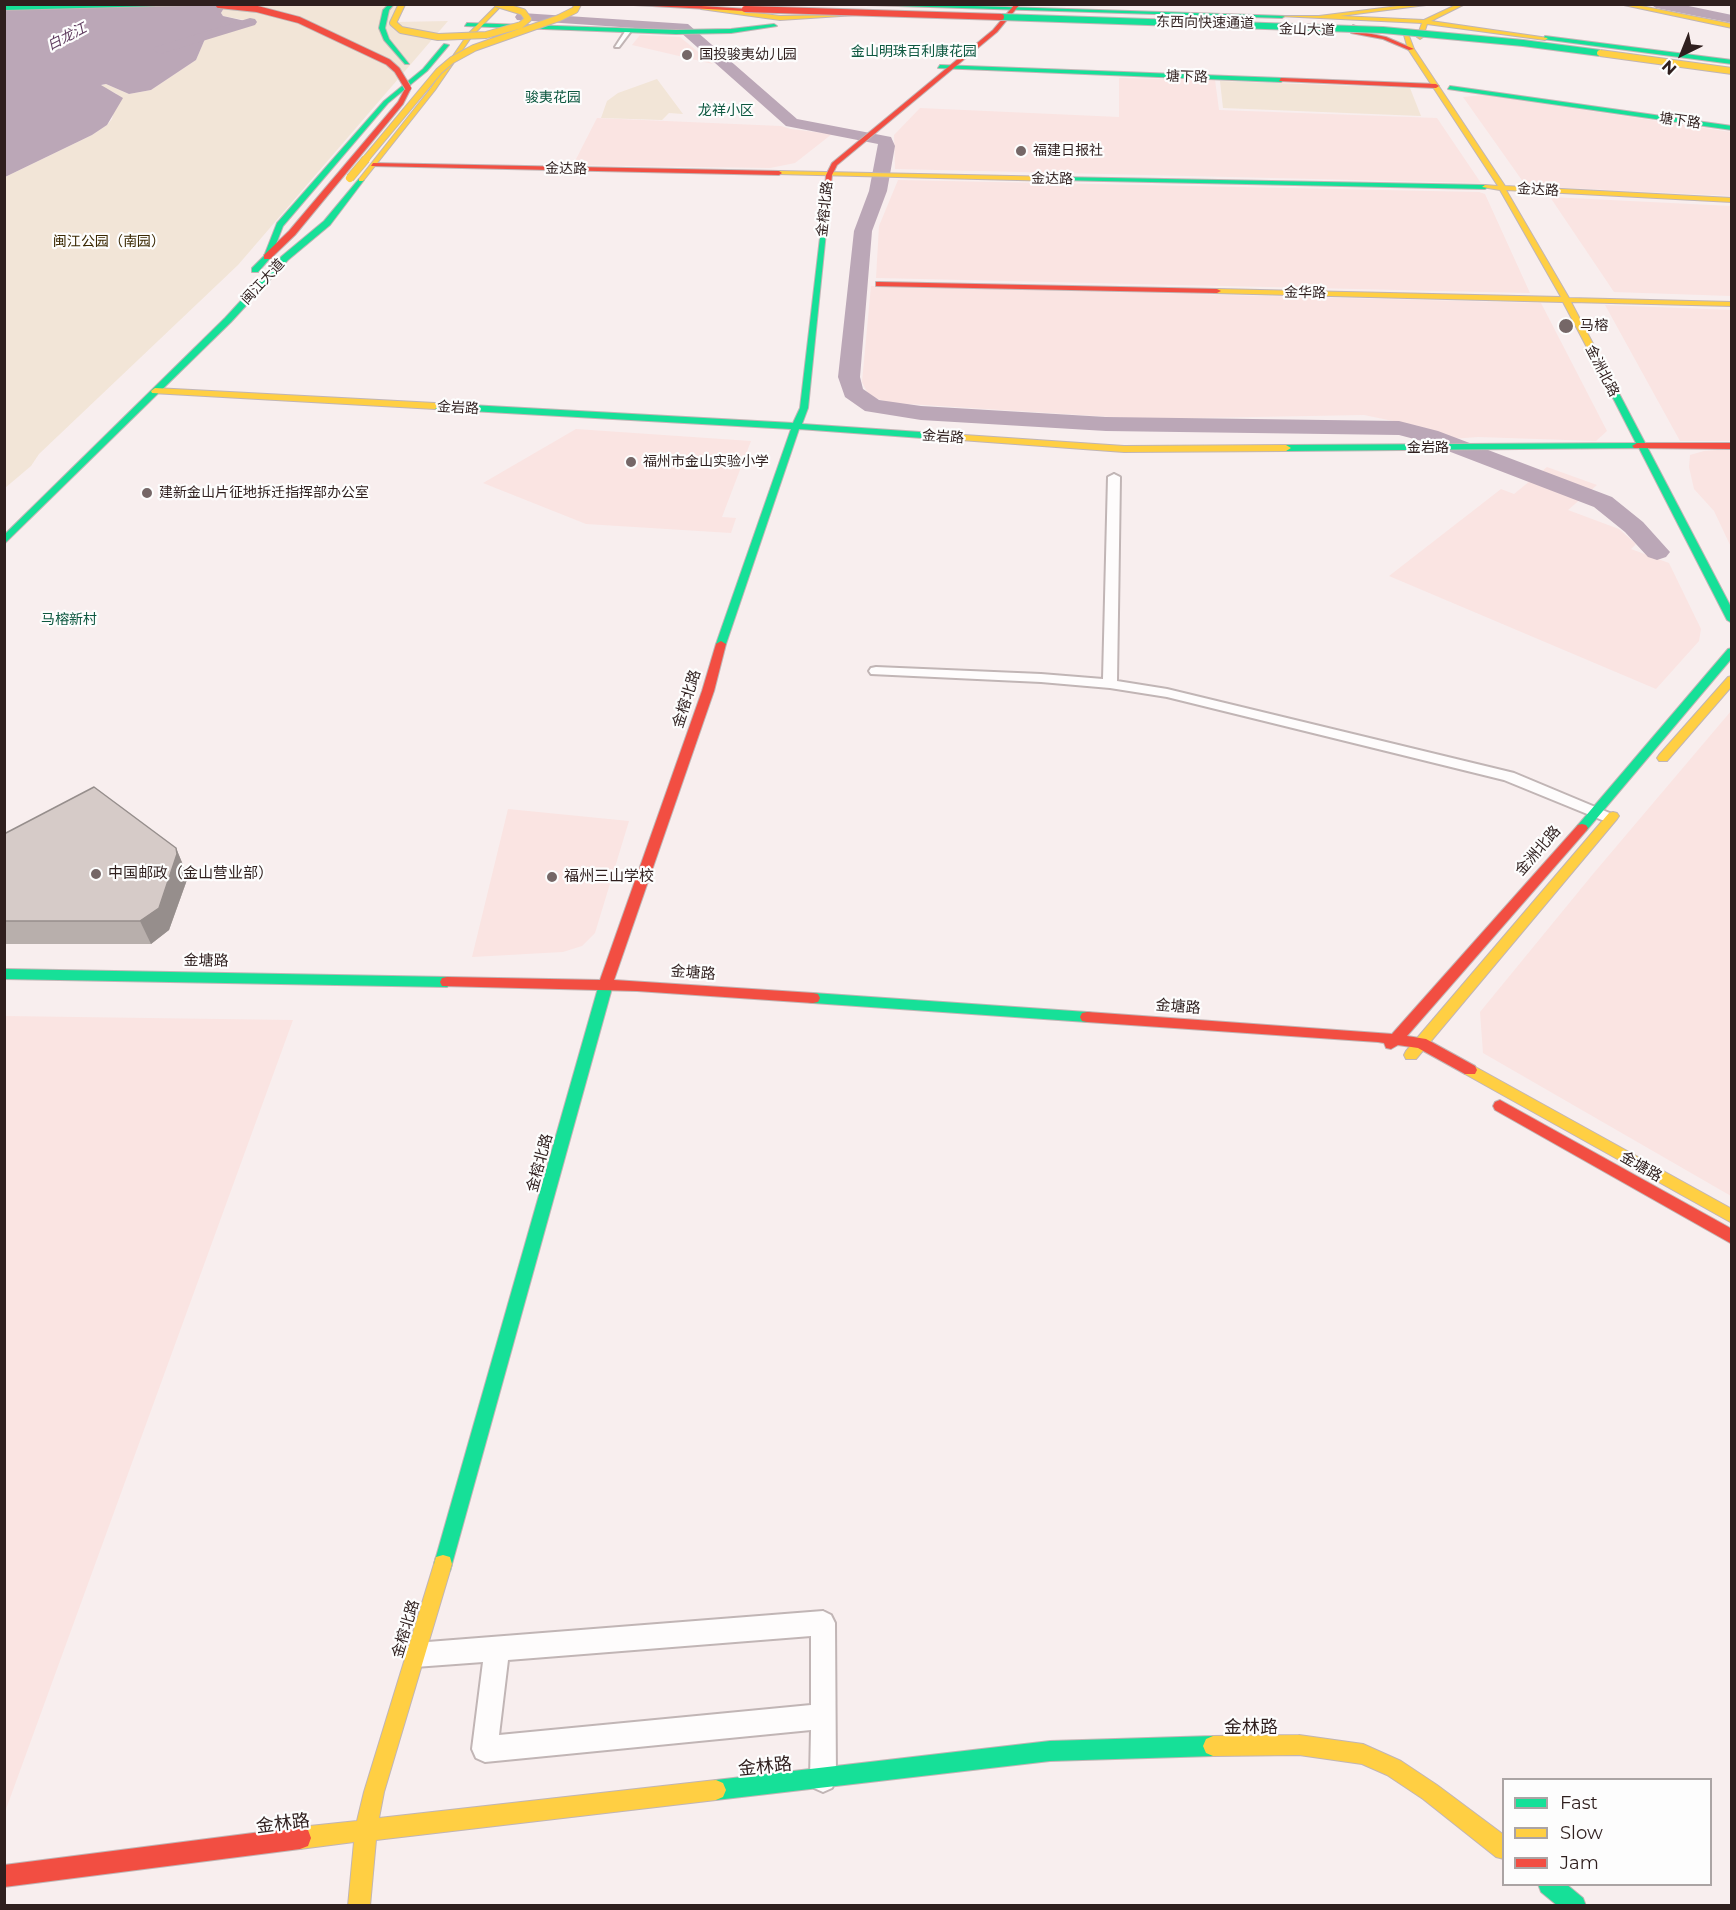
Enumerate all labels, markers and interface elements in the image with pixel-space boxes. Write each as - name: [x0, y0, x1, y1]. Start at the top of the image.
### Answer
- street label: 东西向快速通道: [1156, 14, 1254, 32]
- water label: 白龙江: [44, 20, 90, 54]
- street label: 金山大道: [1279, 21, 1335, 39]
- north arrow: [1652, 24, 1712, 84]
- district label: 金山明珠百利康花园: [851, 44, 977, 60]
- place label: 国投骏夷幼儿园: [699, 47, 797, 63]
- marker: 国投骏夷幼儿园: [680, 48, 694, 62]
- text: N: [1658, 56, 1681, 79]
- street label: 塘下路: [1166, 68, 1208, 86]
- district label: 骏夷花园: [525, 90, 581, 106]
- district label: 龙祥小区: [698, 103, 754, 119]
- street label: 塘下路: [1658, 110, 1702, 132]
- place label: 福建日报社: [1033, 143, 1103, 159]
- marker: 福建日报社: [1014, 144, 1028, 158]
- street label: 金达路: [545, 160, 587, 178]
- street label: 金达路: [1031, 170, 1073, 188]
- street label: 金榕北路: [814, 180, 836, 238]
- street label: 金达路: [1517, 181, 1559, 199]
- park label: 闽江公园（南园）: [53, 234, 165, 250]
- street label: 闽江大道: [238, 256, 288, 308]
- street label: 金华路: [1284, 284, 1326, 302]
- marker: 马榕: [1557, 317, 1575, 335]
- place label: 马榕: [1580, 318, 1608, 334]
- street label: 金洲北路: [1582, 342, 1622, 400]
- street label: 金岩路: [437, 399, 479, 417]
- street label: 金岩路: [921, 427, 965, 447]
- street label: 金岩路: [1407, 440, 1449, 456]
- place label: 福州市金山实验小学: [643, 454, 769, 470]
- marker: 福州市金山实验小学: [624, 455, 638, 469]
- place label: 建新金山片征地拆迁指挥部办公室: [159, 485, 369, 501]
- marker: 建新金山片征地拆迁指挥部办公室: [140, 486, 154, 500]
- district label: 马榕新村: [41, 612, 97, 628]
- street label: 金榕北路: [669, 668, 705, 730]
- street label: 金洲北路: [1512, 822, 1564, 880]
- place label: 中国邮政（金山营业部）: [108, 865, 273, 883]
- marker: 中国邮政（金山营业部）: [89, 867, 103, 881]
- place label: 福州三山学校: [564, 868, 654, 886]
- marker: 福州三山学校: [545, 870, 559, 884]
- street label: 金塘路: [183, 952, 229, 970]
- street label: 金塘路: [670, 962, 716, 984]
- street label: 金塘路: [1155, 996, 1201, 1018]
- street label: 金榕北路: [524, 1132, 556, 1194]
- street label: 金塘路: [1617, 1148, 1665, 1186]
- street label: 金榕北路: [389, 1598, 423, 1660]
- street label: 金林路: [1224, 1717, 1278, 1739]
- street label: 金林路: [737, 1753, 793, 1781]
- legend: [1502, 1778, 1712, 1886]
- text: Fast: [1560, 1792, 1598, 1814]
- street label: 金林路: [255, 1810, 311, 1838]
- text: Slow: [1560, 1822, 1603, 1844]
- text: Jam: [1560, 1852, 1599, 1874]

